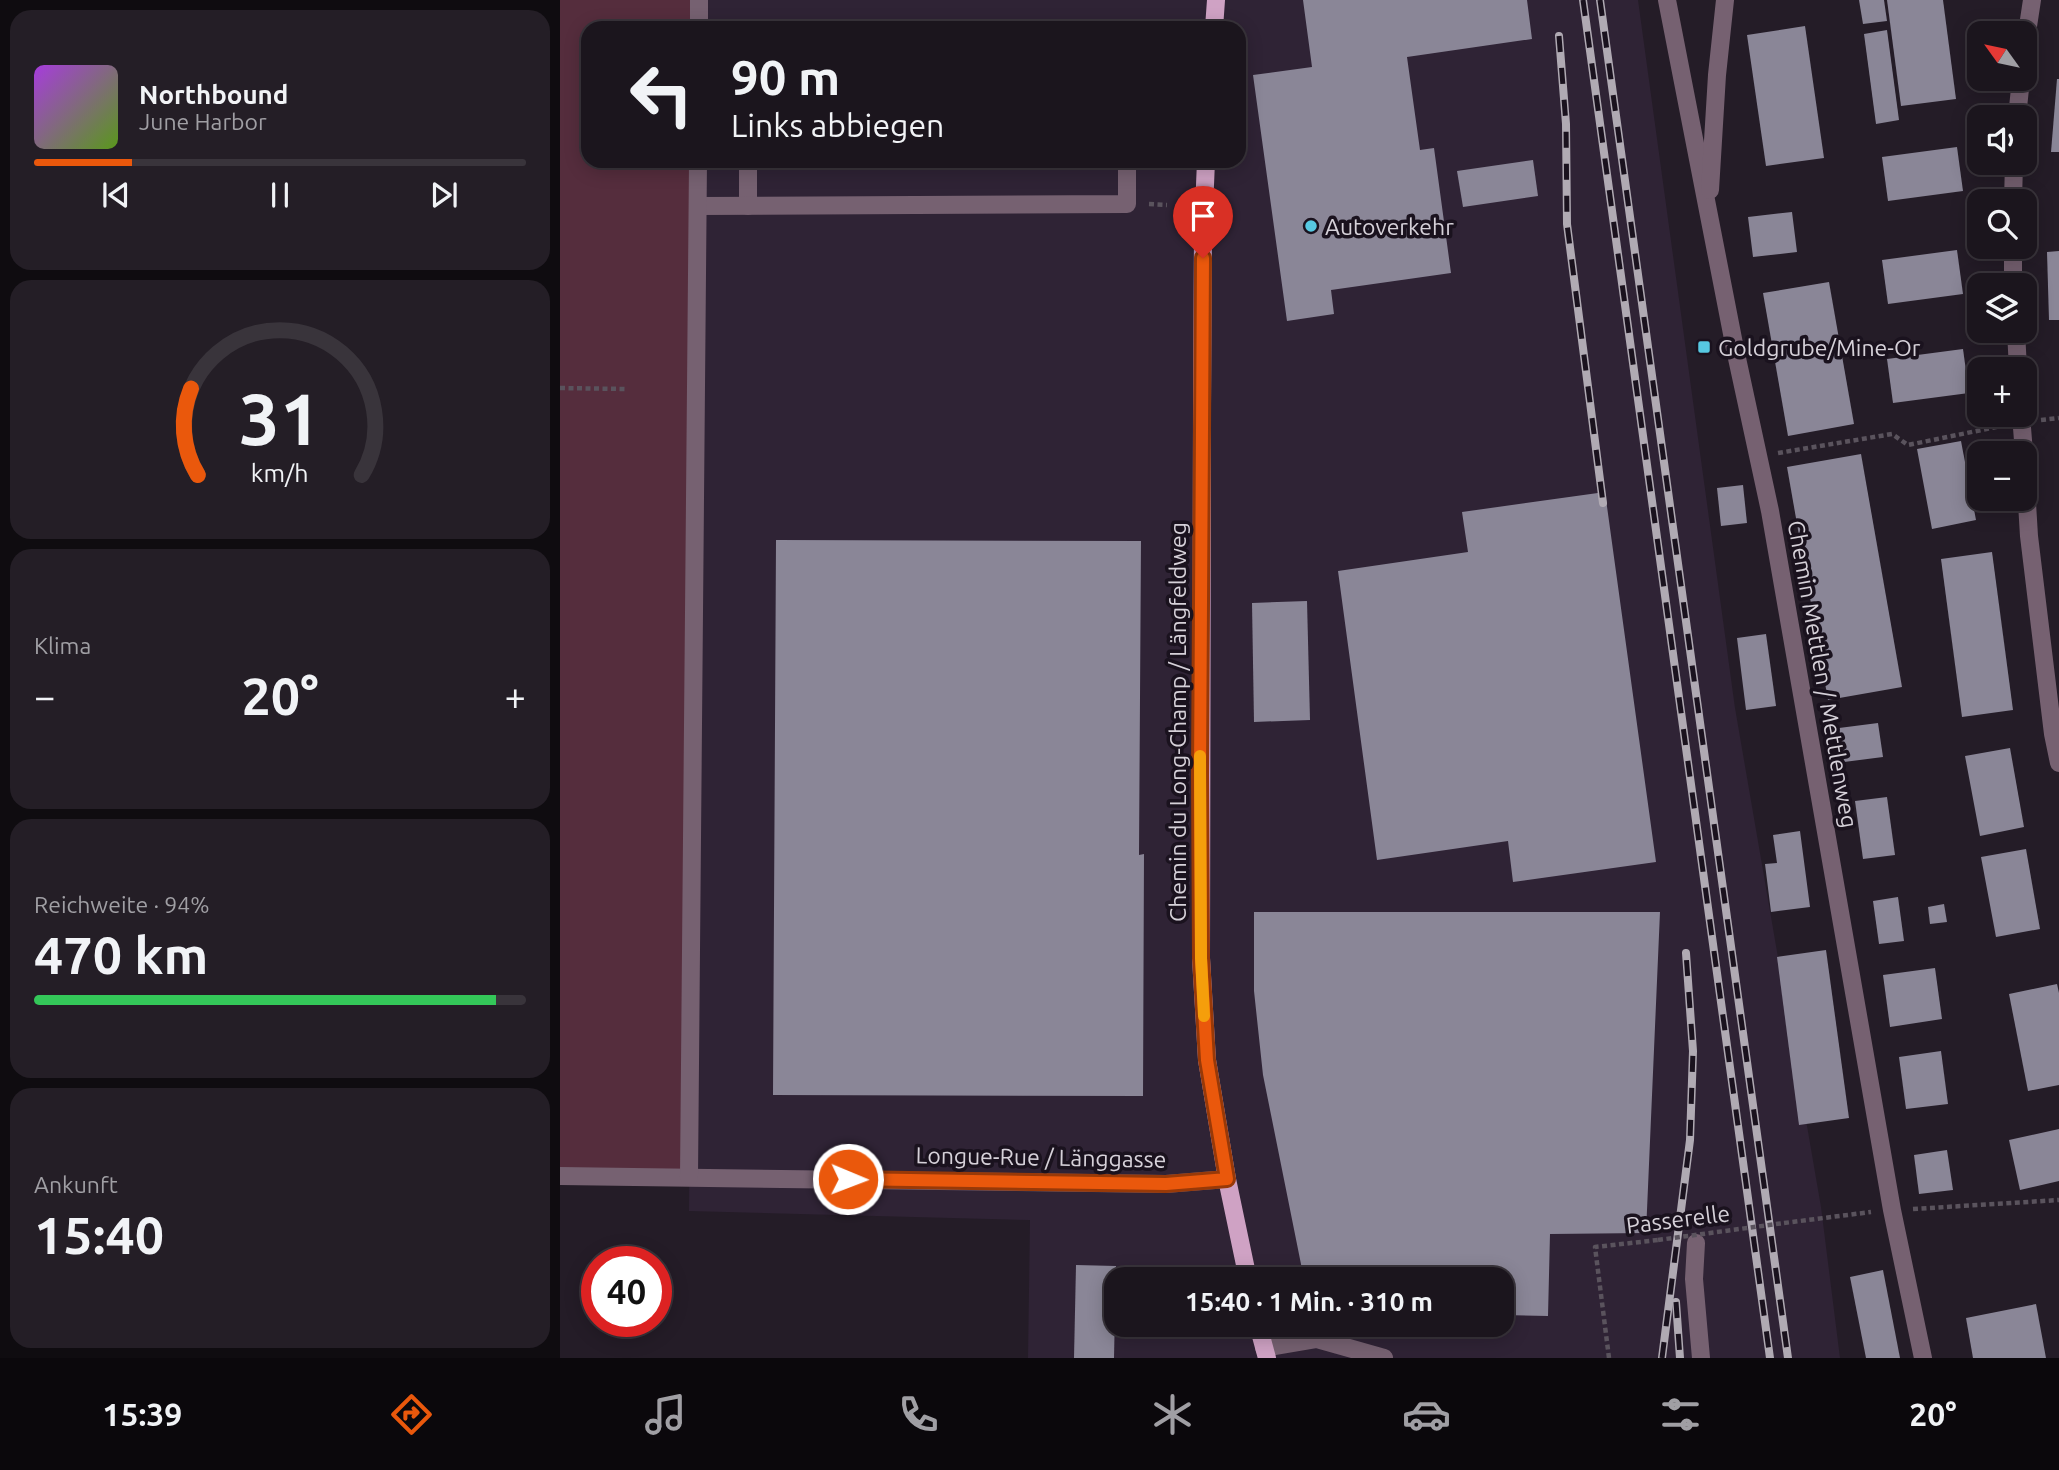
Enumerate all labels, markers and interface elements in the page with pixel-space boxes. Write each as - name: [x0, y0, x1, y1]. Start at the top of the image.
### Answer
- north arrow: [1967, 21, 2037, 91]
- map controls: [1967, 21, 2037, 511]
- icon: left: [616, 49, 707, 140]
- text: 90 m: [731, 49, 840, 104]
- text: Northbound: [139, 80, 288, 109]
- button: sound: [1967, 105, 2037, 175]
- text: Links abbiegen: [731, 107, 944, 143]
- text: June Harbor: [139, 109, 267, 134]
- icon: previous: [97, 176, 135, 214]
- icon: pause: [261, 176, 299, 214]
- icon: next: [425, 176, 463, 214]
- pin: [1173, 186, 1233, 258]
- button: search: [1967, 189, 2037, 259]
- icon: arrive: [1184, 197, 1222, 235]
- place label: Autoverkehr: [1325, 214, 1454, 239]
- marker: Autoverkehr: [1303, 218, 1319, 234]
- button: layers: [1967, 273, 2037, 343]
- place label: Goldgrube/Mine-Or: [1718, 335, 1921, 360]
- marker: Goldgrube/Mine-Or: [1696, 339, 1712, 355]
- button: +: [1967, 357, 2037, 427]
- text: 31: [239, 378, 321, 460]
- button: −: [1967, 441, 2037, 511]
- text: km/h: [251, 459, 309, 487]
- street label: Chemin Mettlen / Mettlenweg: [1784, 518, 1862, 830]
- street label: Chemin du Long-Champ / Längfeldweg: [1165, 522, 1190, 922]
- text: Klima: [34, 633, 91, 658]
- text: 20°: [241, 667, 319, 725]
- text: −: [34, 675, 55, 717]
- text: +: [505, 675, 526, 717]
- text: Reichweite · 94%: [34, 892, 210, 917]
- text: 470 km: [34, 926, 208, 984]
- position arrow: [811, 1142, 885, 1216]
- street label: Longue-Rue / Länggasse: [915, 1142, 1167, 1172]
- text: Ankunft: [34, 1172, 118, 1197]
- street label: Passerelle: [1625, 1200, 1731, 1238]
- text: 15:40: [34, 1206, 164, 1264]
- speed limit sign: 40: [581, 1246, 672, 1337]
- text: 15:40 · 1 Min. · 310 m: [1185, 1287, 1433, 1316]
- icon: directions: [387, 1390, 436, 1439]
- icon: music: [641, 1390, 690, 1439]
- icon: phone: [894, 1390, 943, 1439]
- icon: climate: [1148, 1390, 1197, 1439]
- icon: car: [1402, 1390, 1451, 1439]
- icon: filters: [1656, 1390, 1705, 1439]
- text: 15:39: [102, 1396, 182, 1432]
- text: 20°: [1909, 1396, 1957, 1432]

